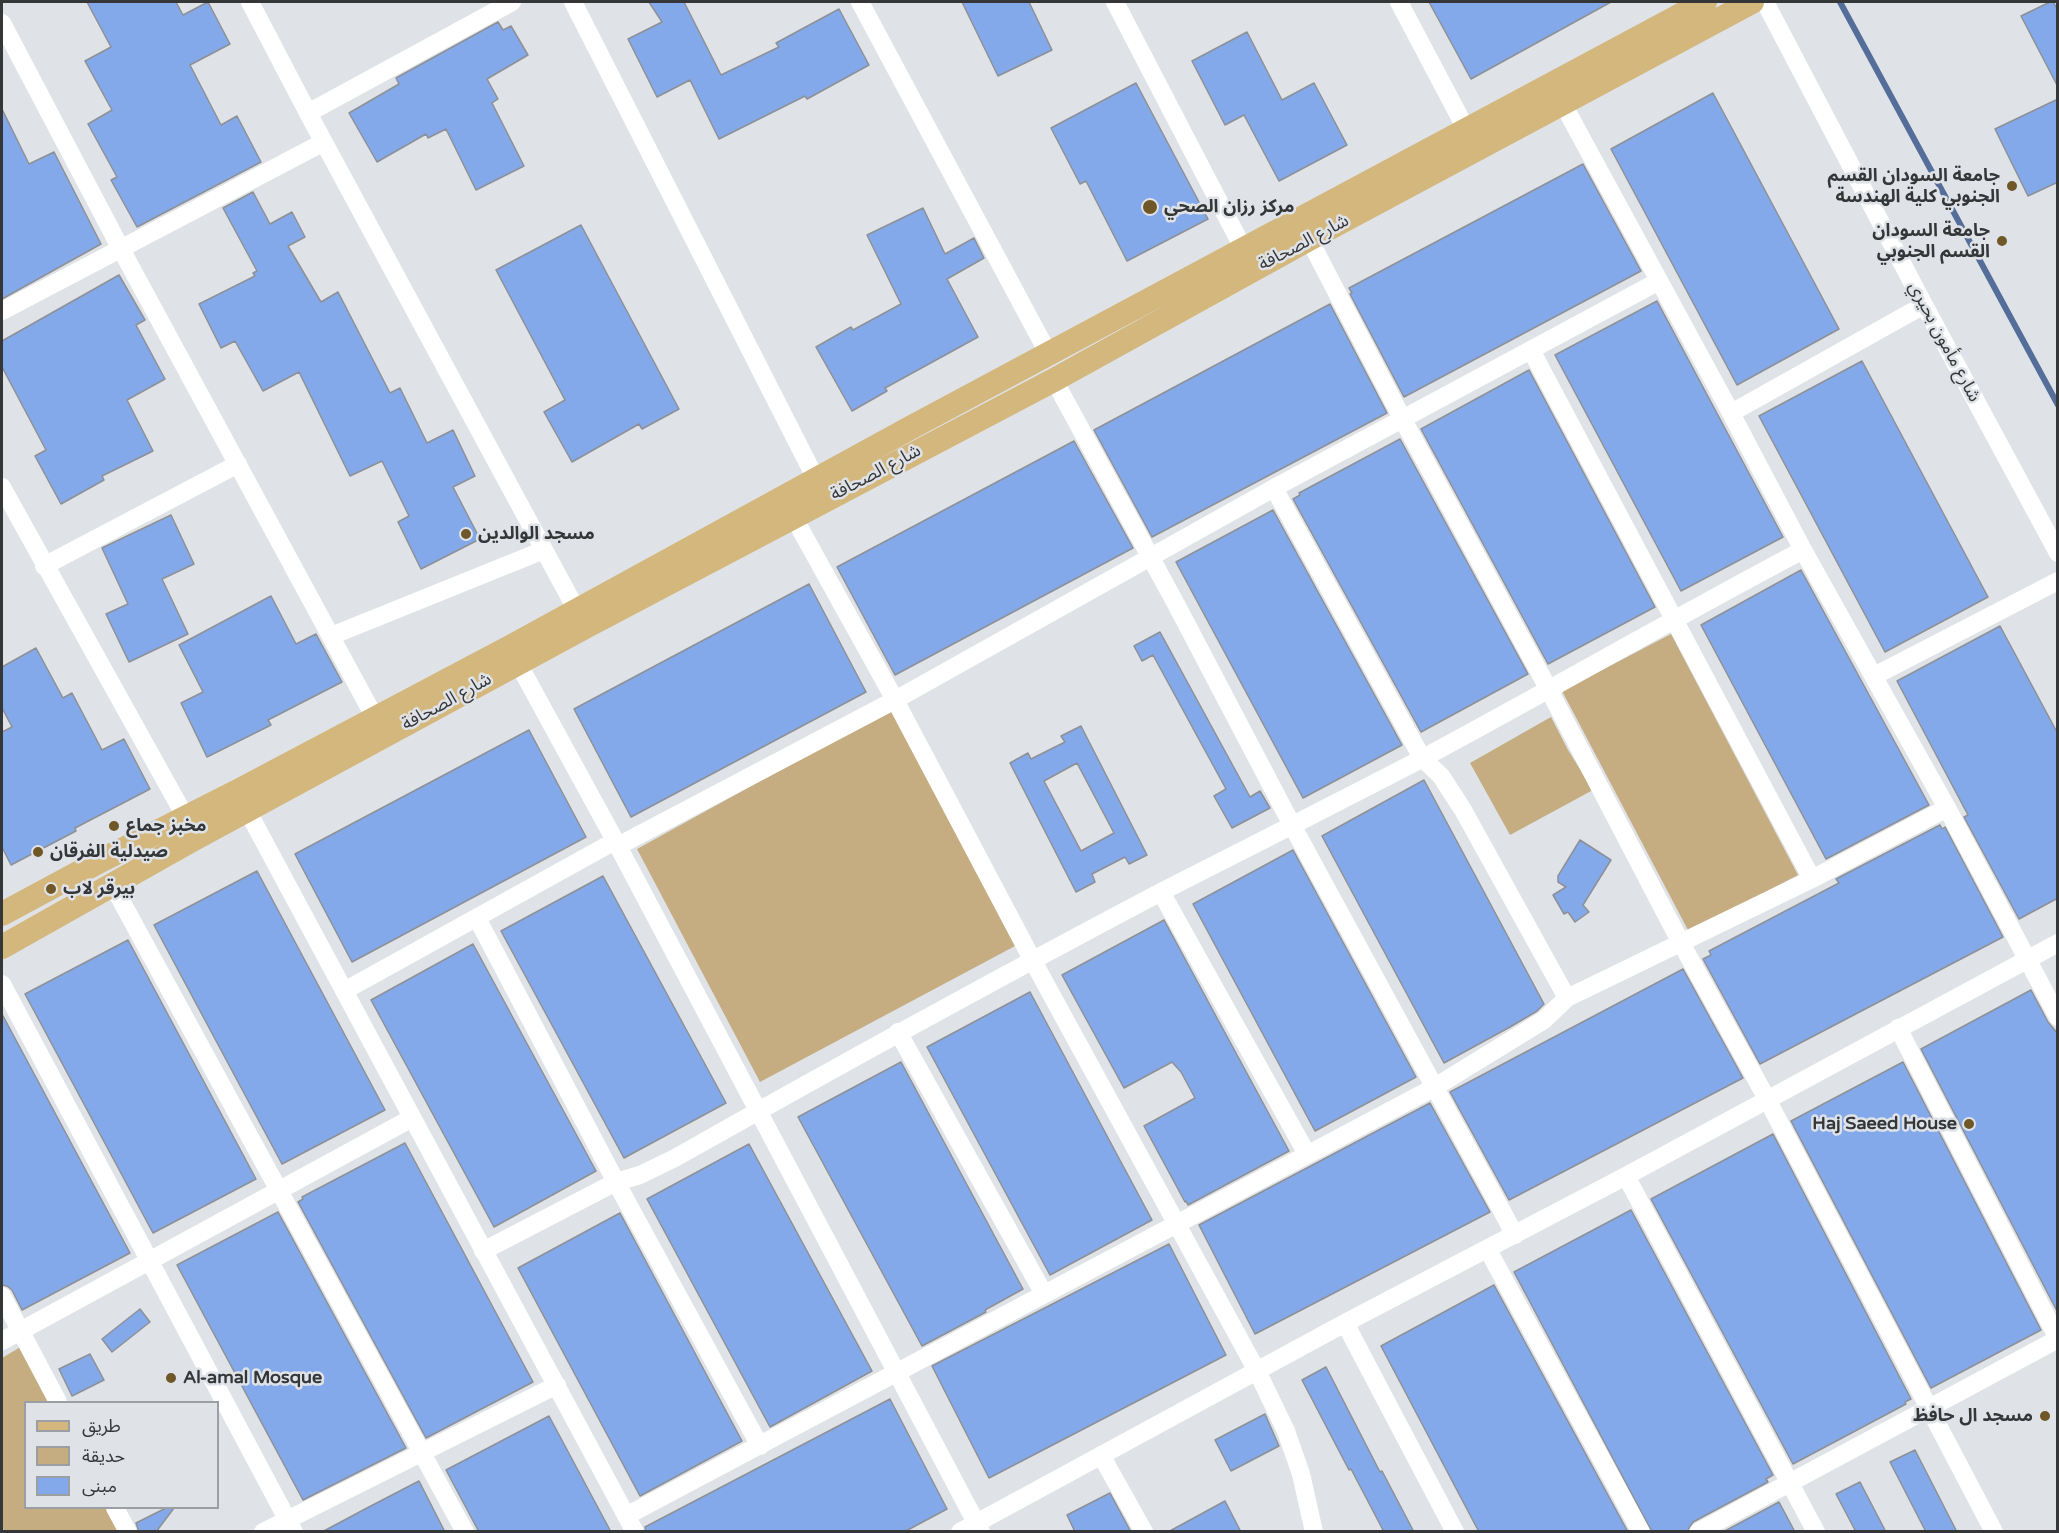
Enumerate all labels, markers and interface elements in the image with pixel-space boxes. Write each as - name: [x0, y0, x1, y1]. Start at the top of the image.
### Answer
- place label: جامعة السودان القسم الجنوبي كلية الهندسة: [1828, 165, 2000, 207]
- marker: جامعة السودان القسم الجنوبي كلية الهندسة: [2005, 179, 2019, 193]
- place label: مركز رزان الصحي: [1164, 196, 1295, 218]
- marker: مركز رزان الصحي: [1141, 198, 1159, 216]
- street label: شارع الصحافة: [1255, 210, 1353, 276]
- place label: جامعة السودان القسم الجنوبي: [1872, 220, 1990, 262]
- marker: جامعة السودان القسم الجنوبي: [1995, 234, 2009, 248]
- street label: شارع مأمون بحيري: [1903, 278, 1985, 406]
- street label: شارع الصحافة: [827, 440, 925, 506]
- place label: مسجد الوالدين: [478, 523, 595, 545]
- marker: مسجد الوالدين: [459, 527, 473, 541]
- street label: شارع الصحافة: [398, 668, 496, 736]
- place label: مخبز جماع: [126, 815, 206, 837]
- marker: مخبز جماع: [107, 819, 121, 833]
- place label: صيدلية الفرقان: [50, 841, 168, 863]
- marker: صيدلية الفرقان: [31, 845, 45, 859]
- place label: بيرقر لاب: [63, 878, 135, 900]
- marker: بيرقر لاب: [44, 882, 58, 896]
- place label: Haj Saeed House: [1812, 1113, 1957, 1135]
- marker: Haj Saeed House: [1962, 1117, 1976, 1131]
- place label: Al-amal Mosque: [183, 1367, 322, 1389]
- marker: Al-amal Mosque: [164, 1371, 178, 1385]
- legend: [24, 1401, 219, 1509]
- place label: مسجد ال حافظ: [1913, 1405, 2033, 1427]
- marker: مسجد ال حافظ: [2038, 1409, 2052, 1423]
- text: طريق: [82, 1415, 121, 1437]
- text: حديقة: [82, 1445, 125, 1467]
- text: مبنى: [82, 1475, 117, 1497]

